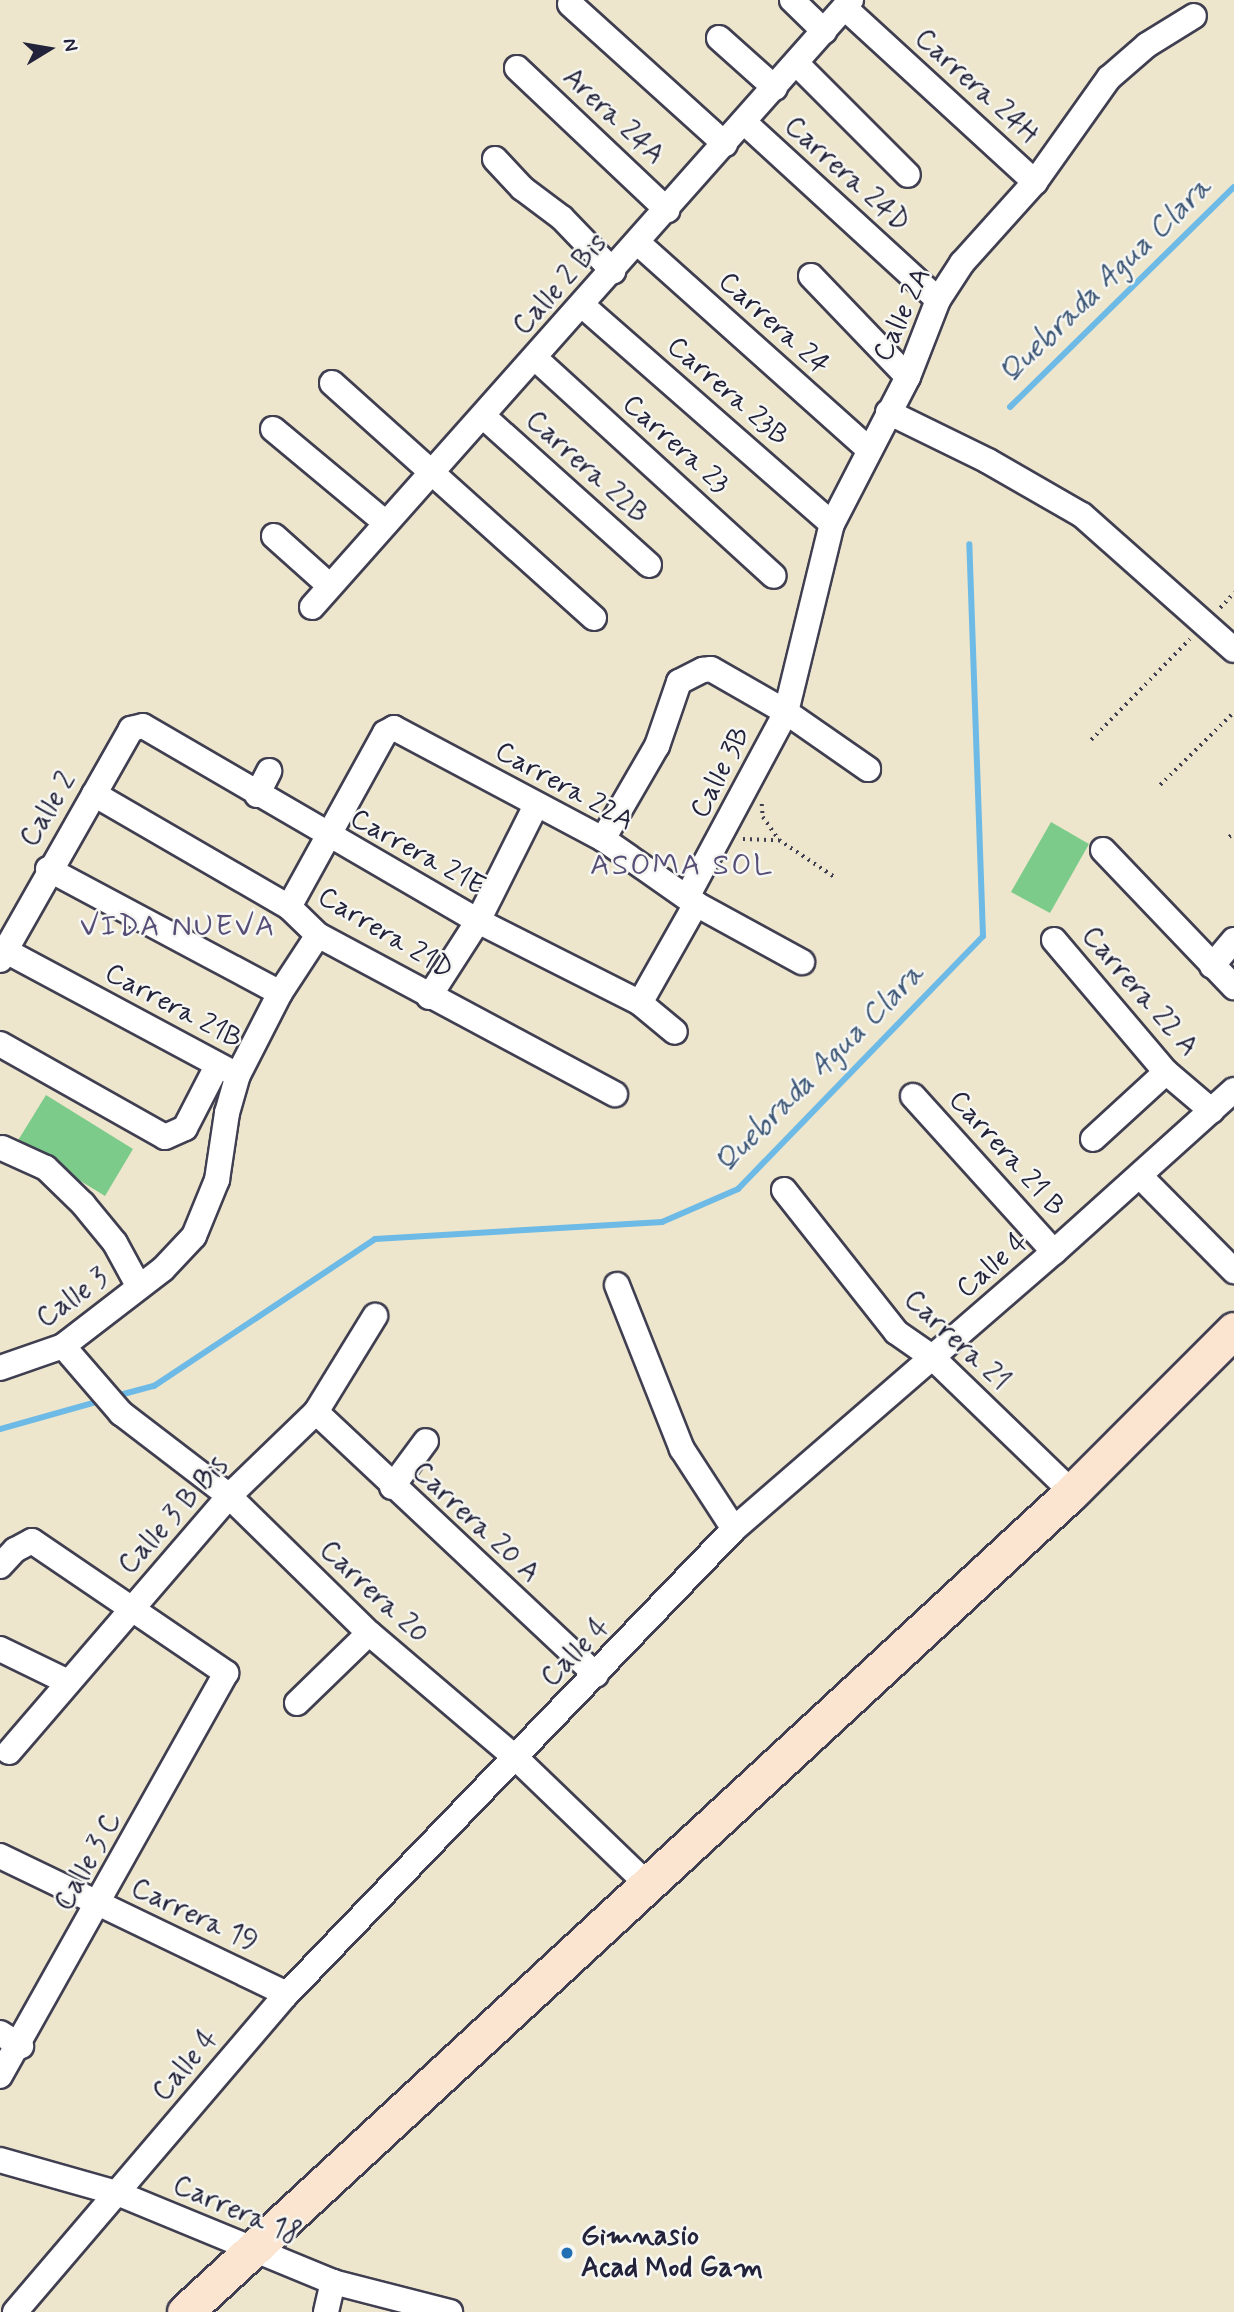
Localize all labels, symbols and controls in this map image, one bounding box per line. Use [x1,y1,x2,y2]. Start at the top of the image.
north arrow [14,14,84,84]
street label: Carrera 24H [907,22,1045,152]
text: N [57,36,84,53]
street label: Arera 24A [555,61,671,173]
street label: Carrera 24D [776,110,916,240]
water label: Quebrada Agua Clara [994,172,1218,390]
street label: Calle 2 Bis [506,227,616,343]
street label: Calle 2A [867,263,939,367]
street label: Carrera 24 [711,265,835,383]
street label: Carrera 23B [659,330,795,454]
street label: Carrera 23 [615,388,735,502]
street label: Carrera 22B [518,404,654,532]
street label: Calle 3B [684,722,758,824]
street label: Carrera 22A [489,735,639,839]
street label: Calle 2 [14,766,84,854]
street label: Carrera 21E [344,802,490,904]
district label: ASOMA SOL [592,848,772,884]
street label: Carrera 21D [311,880,459,988]
district label: VIDA NUEVA [80,909,276,945]
street label: Carrera 22 A [1073,920,1205,1064]
street label: Carrera 21B [99,957,247,1057]
water label: Quebrada Agua Clara [710,959,930,1179]
street label: Carrera 21 B [941,1084,1071,1224]
street label: Calle 4 [950,1226,1036,1306]
street label: Calle 3 [31,1262,115,1336]
street label: Carrera 21 [896,1283,1016,1399]
street label: Calle 3 B Bis [111,1449,237,1583]
street label: Carrera 20 A [404,1455,546,1591]
street label: Carrera 20 [312,1534,434,1652]
street label: Calle 4 [535,1611,617,1695]
street label: Calle 3 C [48,1807,130,1917]
street label: Carrera 19 [125,1872,263,1960]
street label: Calle 4 [146,2023,226,2109]
street label: Carrera 18 [167,2169,305,2253]
place label: Gimnasio Acad Mod Gam [581,2220,762,2286]
marker: Gimnasio Acad Mod Gam [559,2245,575,2261]

